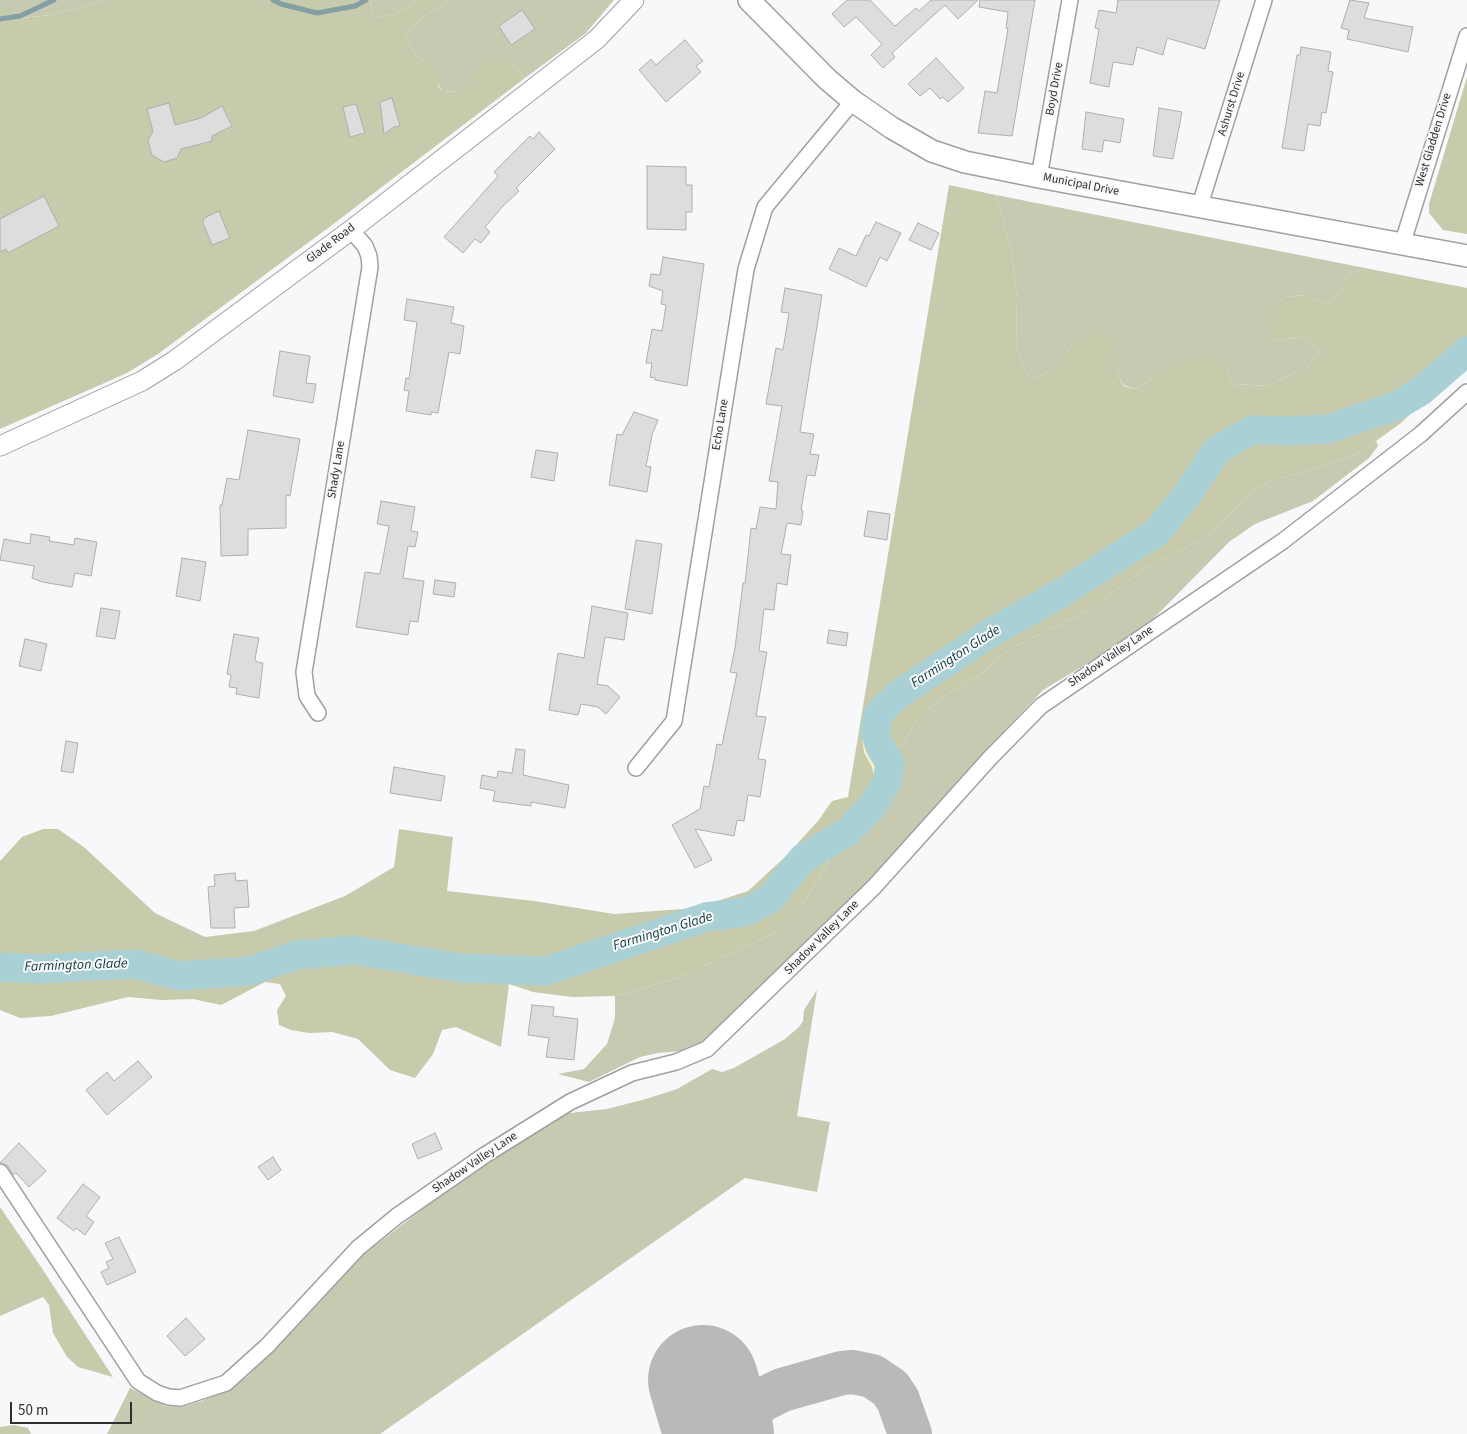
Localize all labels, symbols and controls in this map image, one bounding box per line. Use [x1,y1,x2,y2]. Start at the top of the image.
street label: Boyd Drive [1043,61,1067,117]
street label: Ashurst Drive [1215,70,1249,138]
street label: West Gladden Drive [1413,91,1455,189]
street label: Municipal Drive [1042,171,1120,199]
street label: Glade Road [304,221,358,267]
street label: Echo Lane [710,398,732,452]
street label: Shady Lane [325,440,349,500]
water label: Farmington Glade [908,622,1004,692]
street label: Shadow Valley Lane [1066,623,1156,691]
street label: Shadow Valley Lane [782,898,862,978]
water label: Farmington Glade [611,909,715,955]
water label: Farmington Glade [24,956,128,976]
street label: Shadow Valley Lane [430,1129,520,1197]
scale bar [12,1392,135,1424]
text: 50 m [18,1400,48,1421]

